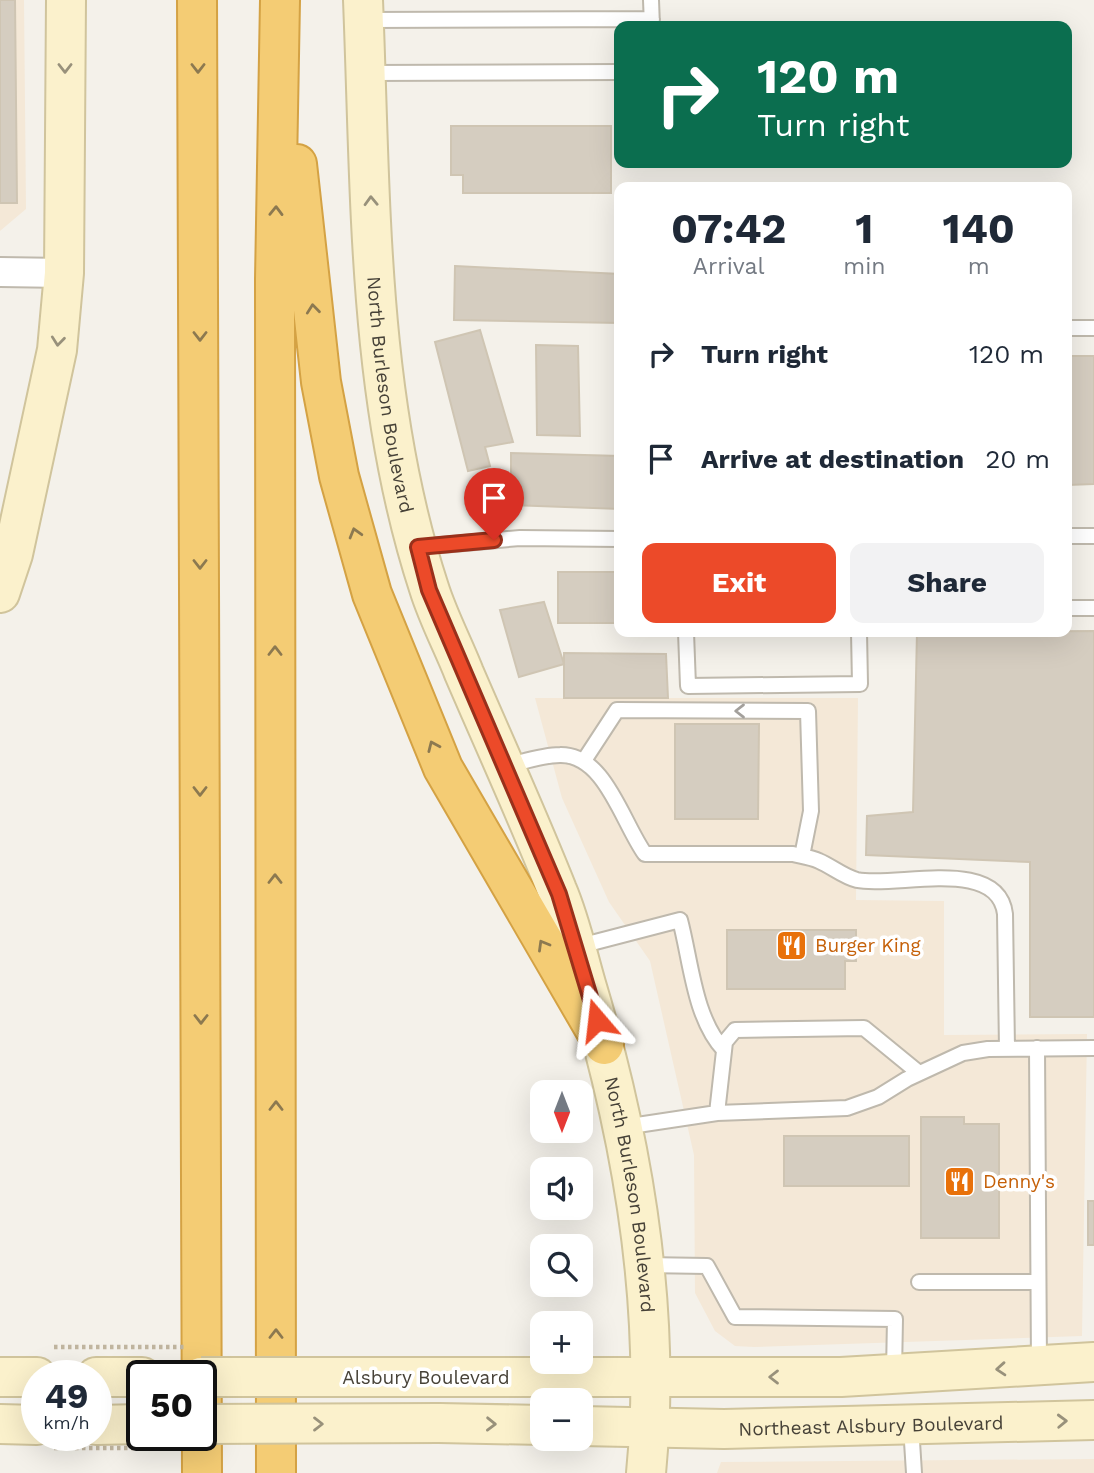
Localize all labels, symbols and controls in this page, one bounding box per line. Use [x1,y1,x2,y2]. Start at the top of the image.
text: 120 m [757,47,899,105]
icon: right [642,49,733,140]
one-way arrow [57,63,73,74]
one-way arrow [190,63,206,74]
text: Turn right [757,106,909,144]
one-way arrow [363,196,379,206]
text: 07:42 [671,204,786,253]
text: 1 [855,204,873,253]
text: 140 [943,204,1015,253]
one-way arrow [268,205,284,215]
text: Arrival [693,253,765,280]
text: min [843,253,886,280]
text: m [968,253,990,280]
street label: North Burleson Boulevard [362,276,418,515]
one-way arrow [306,303,321,315]
one-way arrow [192,332,208,342]
one-way arrow [50,335,65,347]
icon: right [642,335,680,373]
text: Turn right [701,339,828,369]
text: 120 m [969,339,1044,369]
icon: arrive [642,440,680,478]
text: Arrive at destination [701,444,964,474]
text: 20 m [985,444,1050,474]
pin [464,468,524,540]
icon: arrive [475,479,513,517]
one-way arrow [349,527,363,539]
button: Exit [642,543,836,623]
button: Share [850,543,1044,623]
one-way arrow [192,559,208,570]
one-way arrow [267,645,283,656]
one-way arrow [734,703,745,719]
one-way arrow [427,741,441,753]
one-way arrow [192,787,208,797]
one-way arrow [267,873,283,883]
restaurant icon: Burger King [775,928,809,962]
place label: Burger King [815,934,922,957]
one-way arrow [538,939,551,952]
position arrow [560,983,634,1057]
one-way arrow [193,1014,209,1025]
street label: North Burleson Boulevard [600,1074,659,1313]
north arrow [530,1080,593,1143]
map controls [530,1080,593,1451]
one-way arrow [268,1100,284,1111]
button: sound [530,1157,593,1220]
restaurant icon: Denny's [943,1164,977,1198]
place label: Denny's [983,1170,1055,1193]
button: search [530,1234,593,1297]
button: + [530,1311,593,1374]
one-way arrow [268,1328,284,1338]
speed limit sign: 50 [126,1360,217,1451]
one-way arrow [996,1361,1007,1376]
street label: Alsbury Boulevard [342,1366,510,1389]
one-way arrow [768,1369,779,1385]
text: 49 [44,1375,89,1417]
button: − [530,1388,593,1451]
street label: Northeast Alsbury Boulevard [738,1411,1004,1441]
text: km/h [43,1412,90,1433]
one-way arrow [1058,1413,1068,1429]
one-way arrow [314,1416,324,1432]
one-way arrow [486,1416,496,1432]

